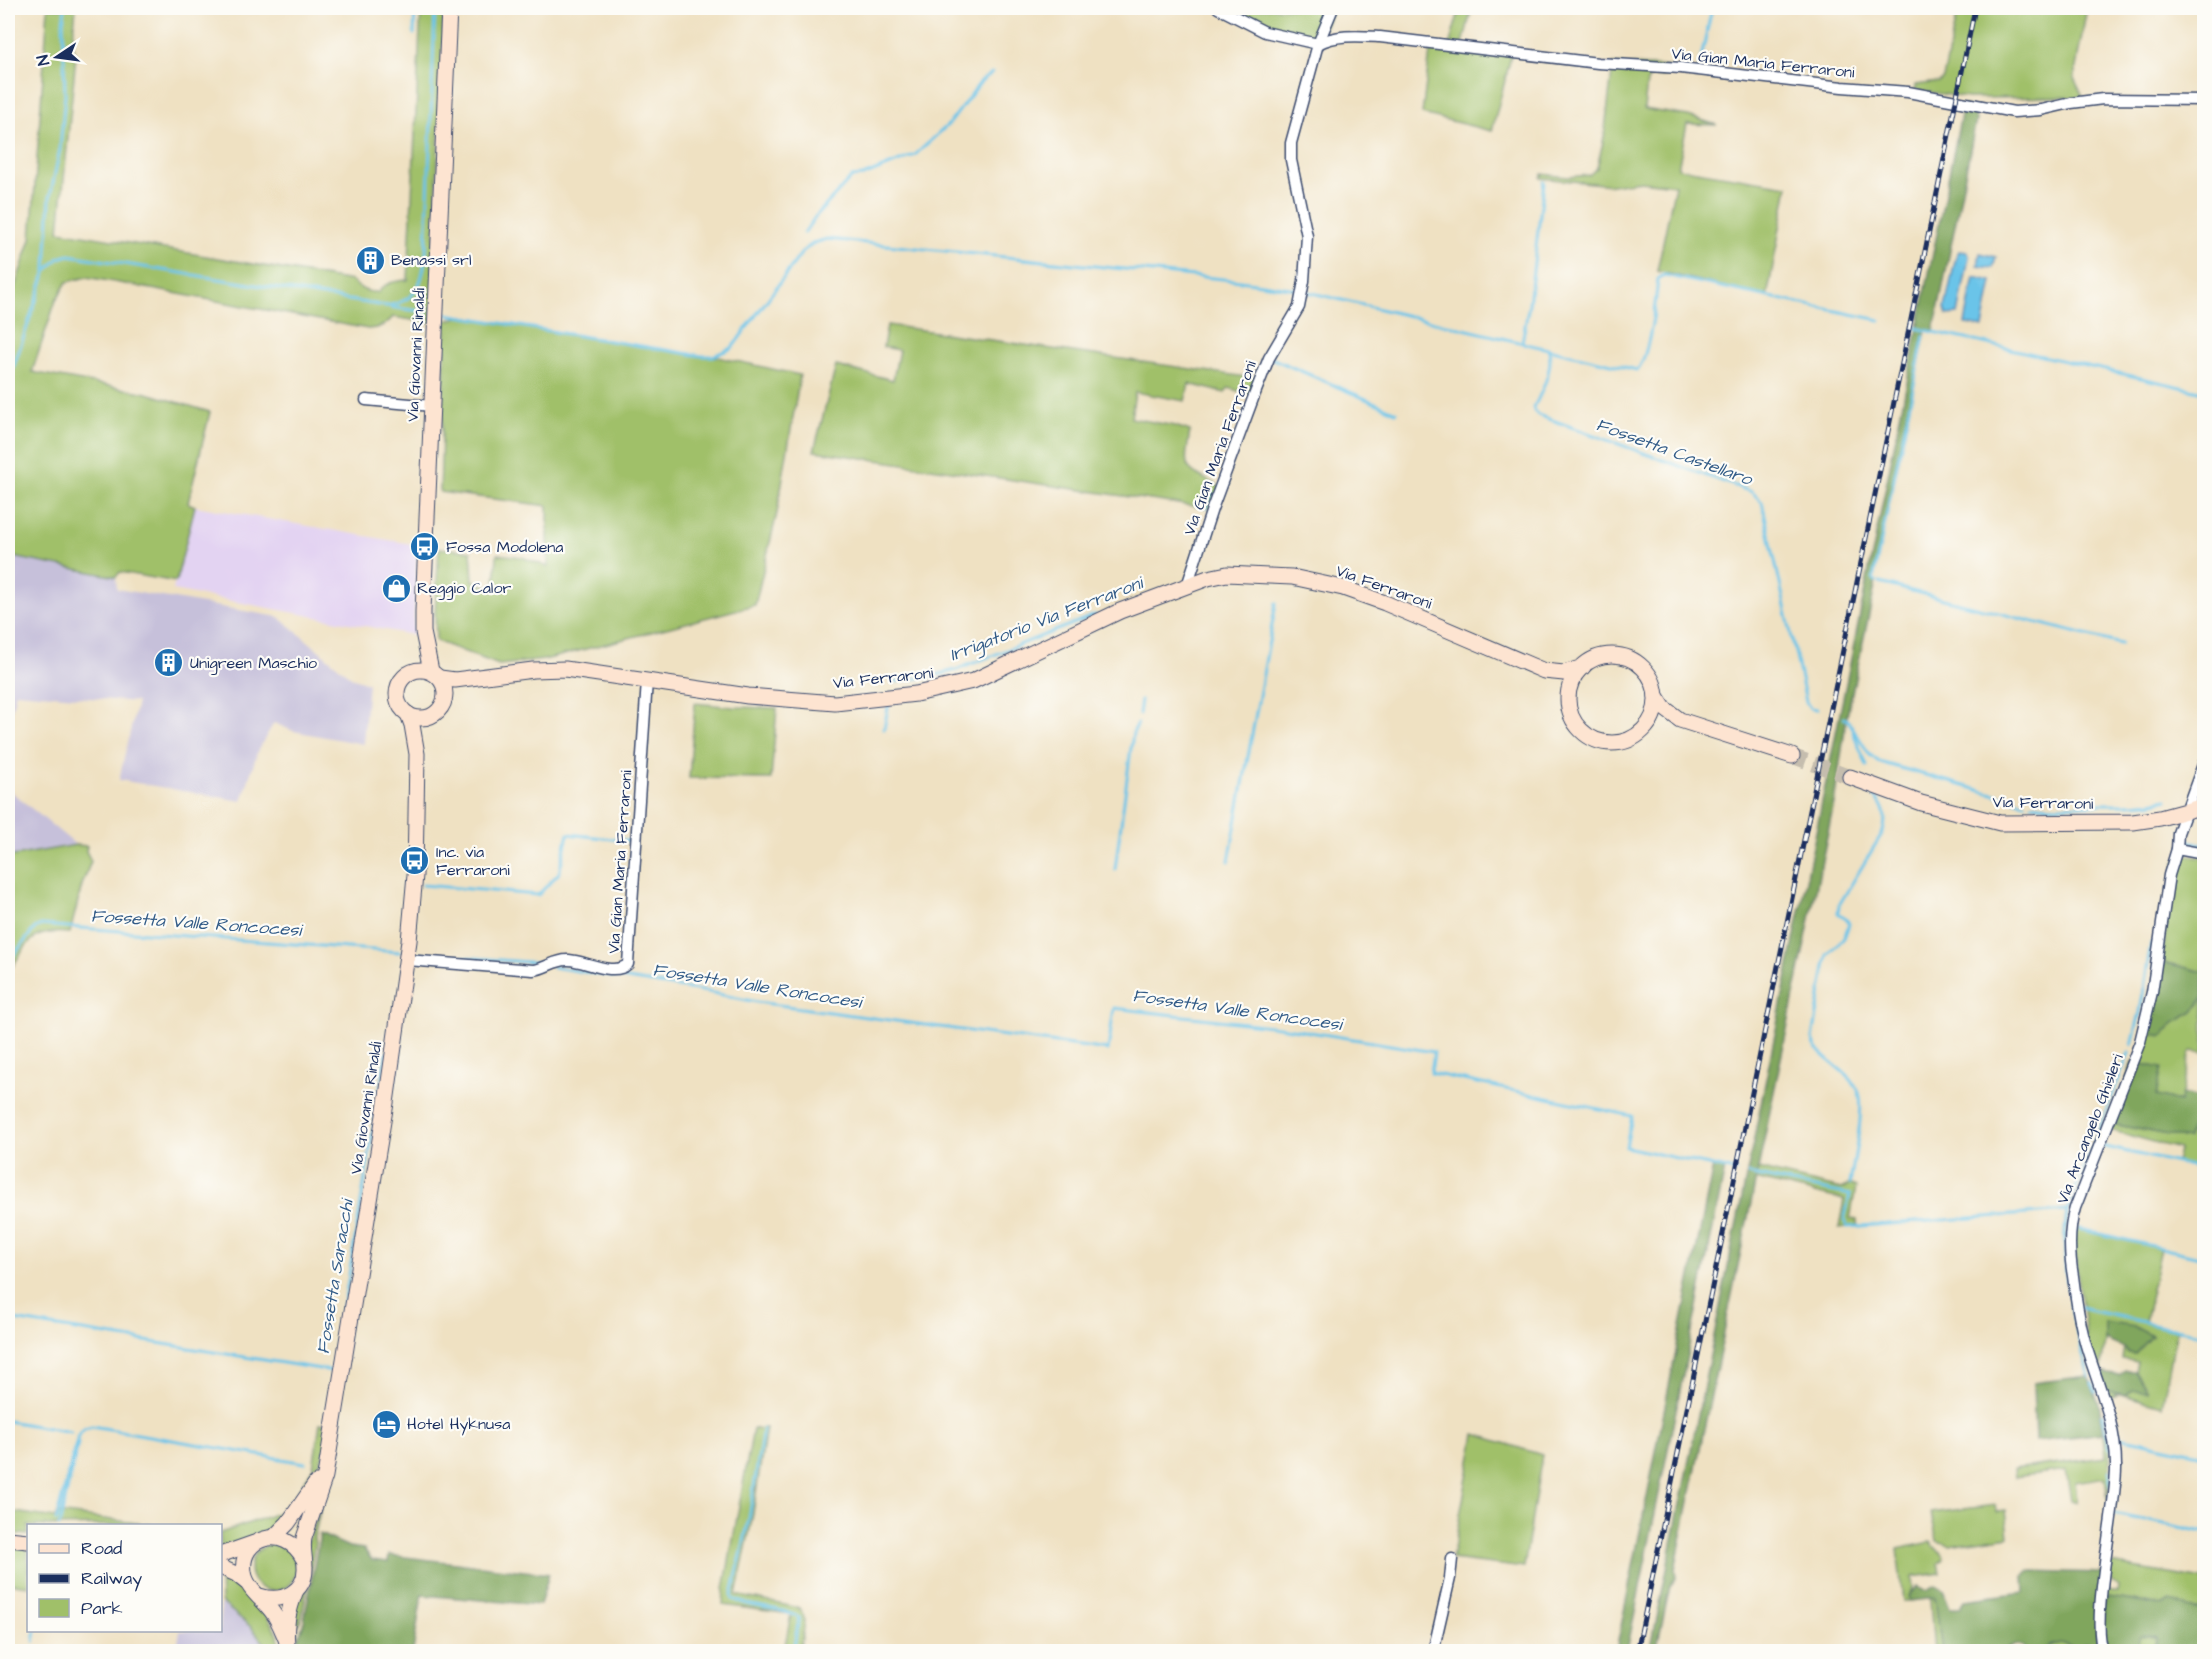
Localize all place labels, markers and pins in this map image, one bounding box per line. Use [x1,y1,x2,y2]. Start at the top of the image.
building icon: Benassi srl [354,244,386,276]
place label: Benassi srl [391,249,471,271]
bus stop icon: Fossa Modolena [409,531,441,563]
place label: Fossa Modolena [446,536,563,558]
shop icon: Reggio Calor [380,572,412,604]
place label: Reggio Calor [417,577,511,600]
building icon: Unigreen Maschio [153,647,185,679]
place label: Unigreen Maschio [190,652,317,675]
place label: Inc. via Ferraroni [436,841,510,881]
bus stop icon: Inc. via Ferraroni [399,845,431,877]
hotel icon: Hotel Hyknusa [370,1408,402,1440]
place label: Hotel Hyknusa [407,1413,510,1436]

